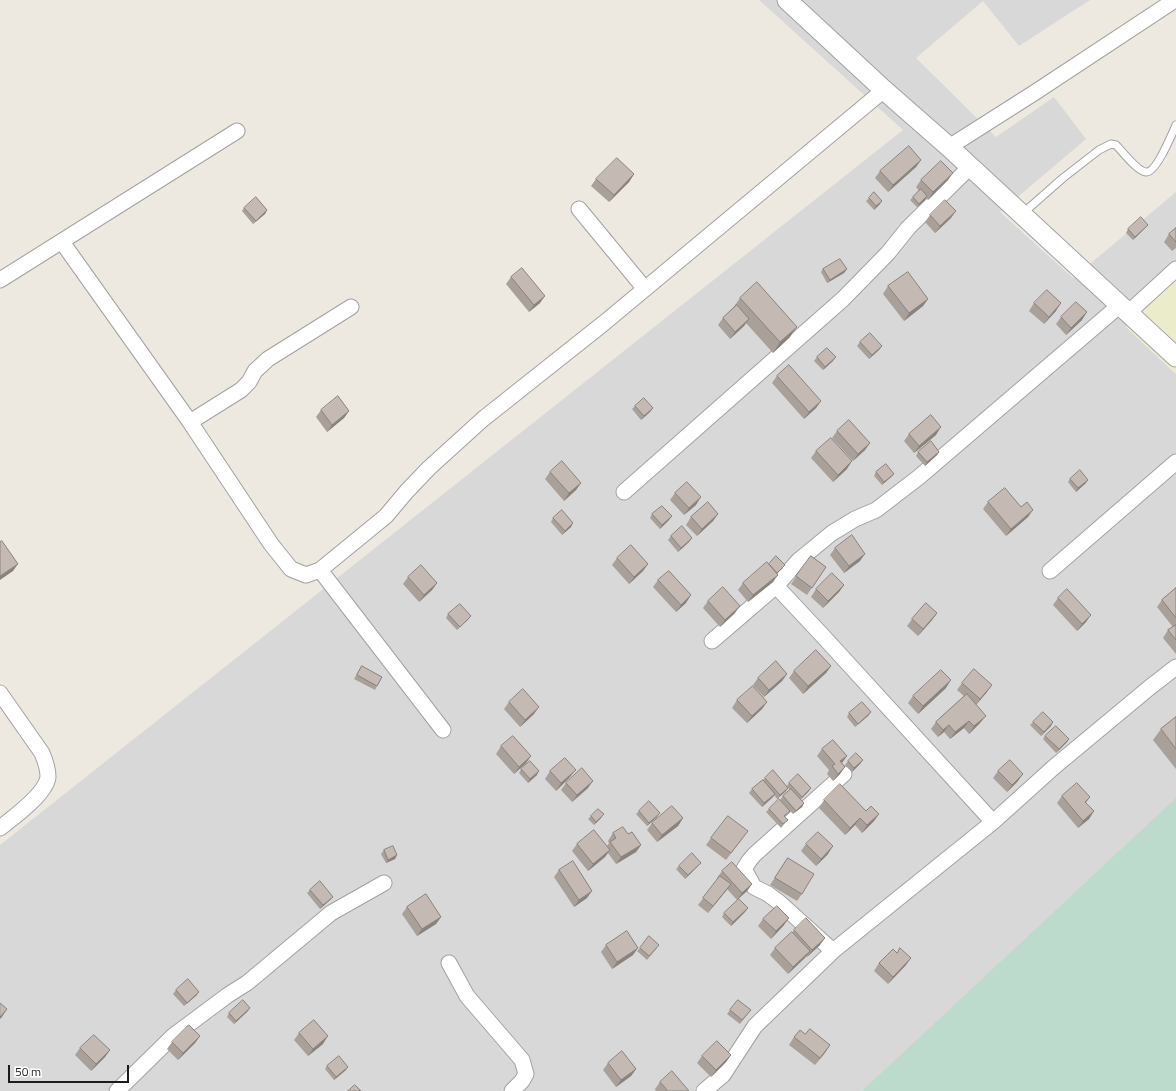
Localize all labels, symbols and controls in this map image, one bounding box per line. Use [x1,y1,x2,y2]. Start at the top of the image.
scale bar [10,1057,131,1083]
text: 50 m [15,1062,41,1081]

